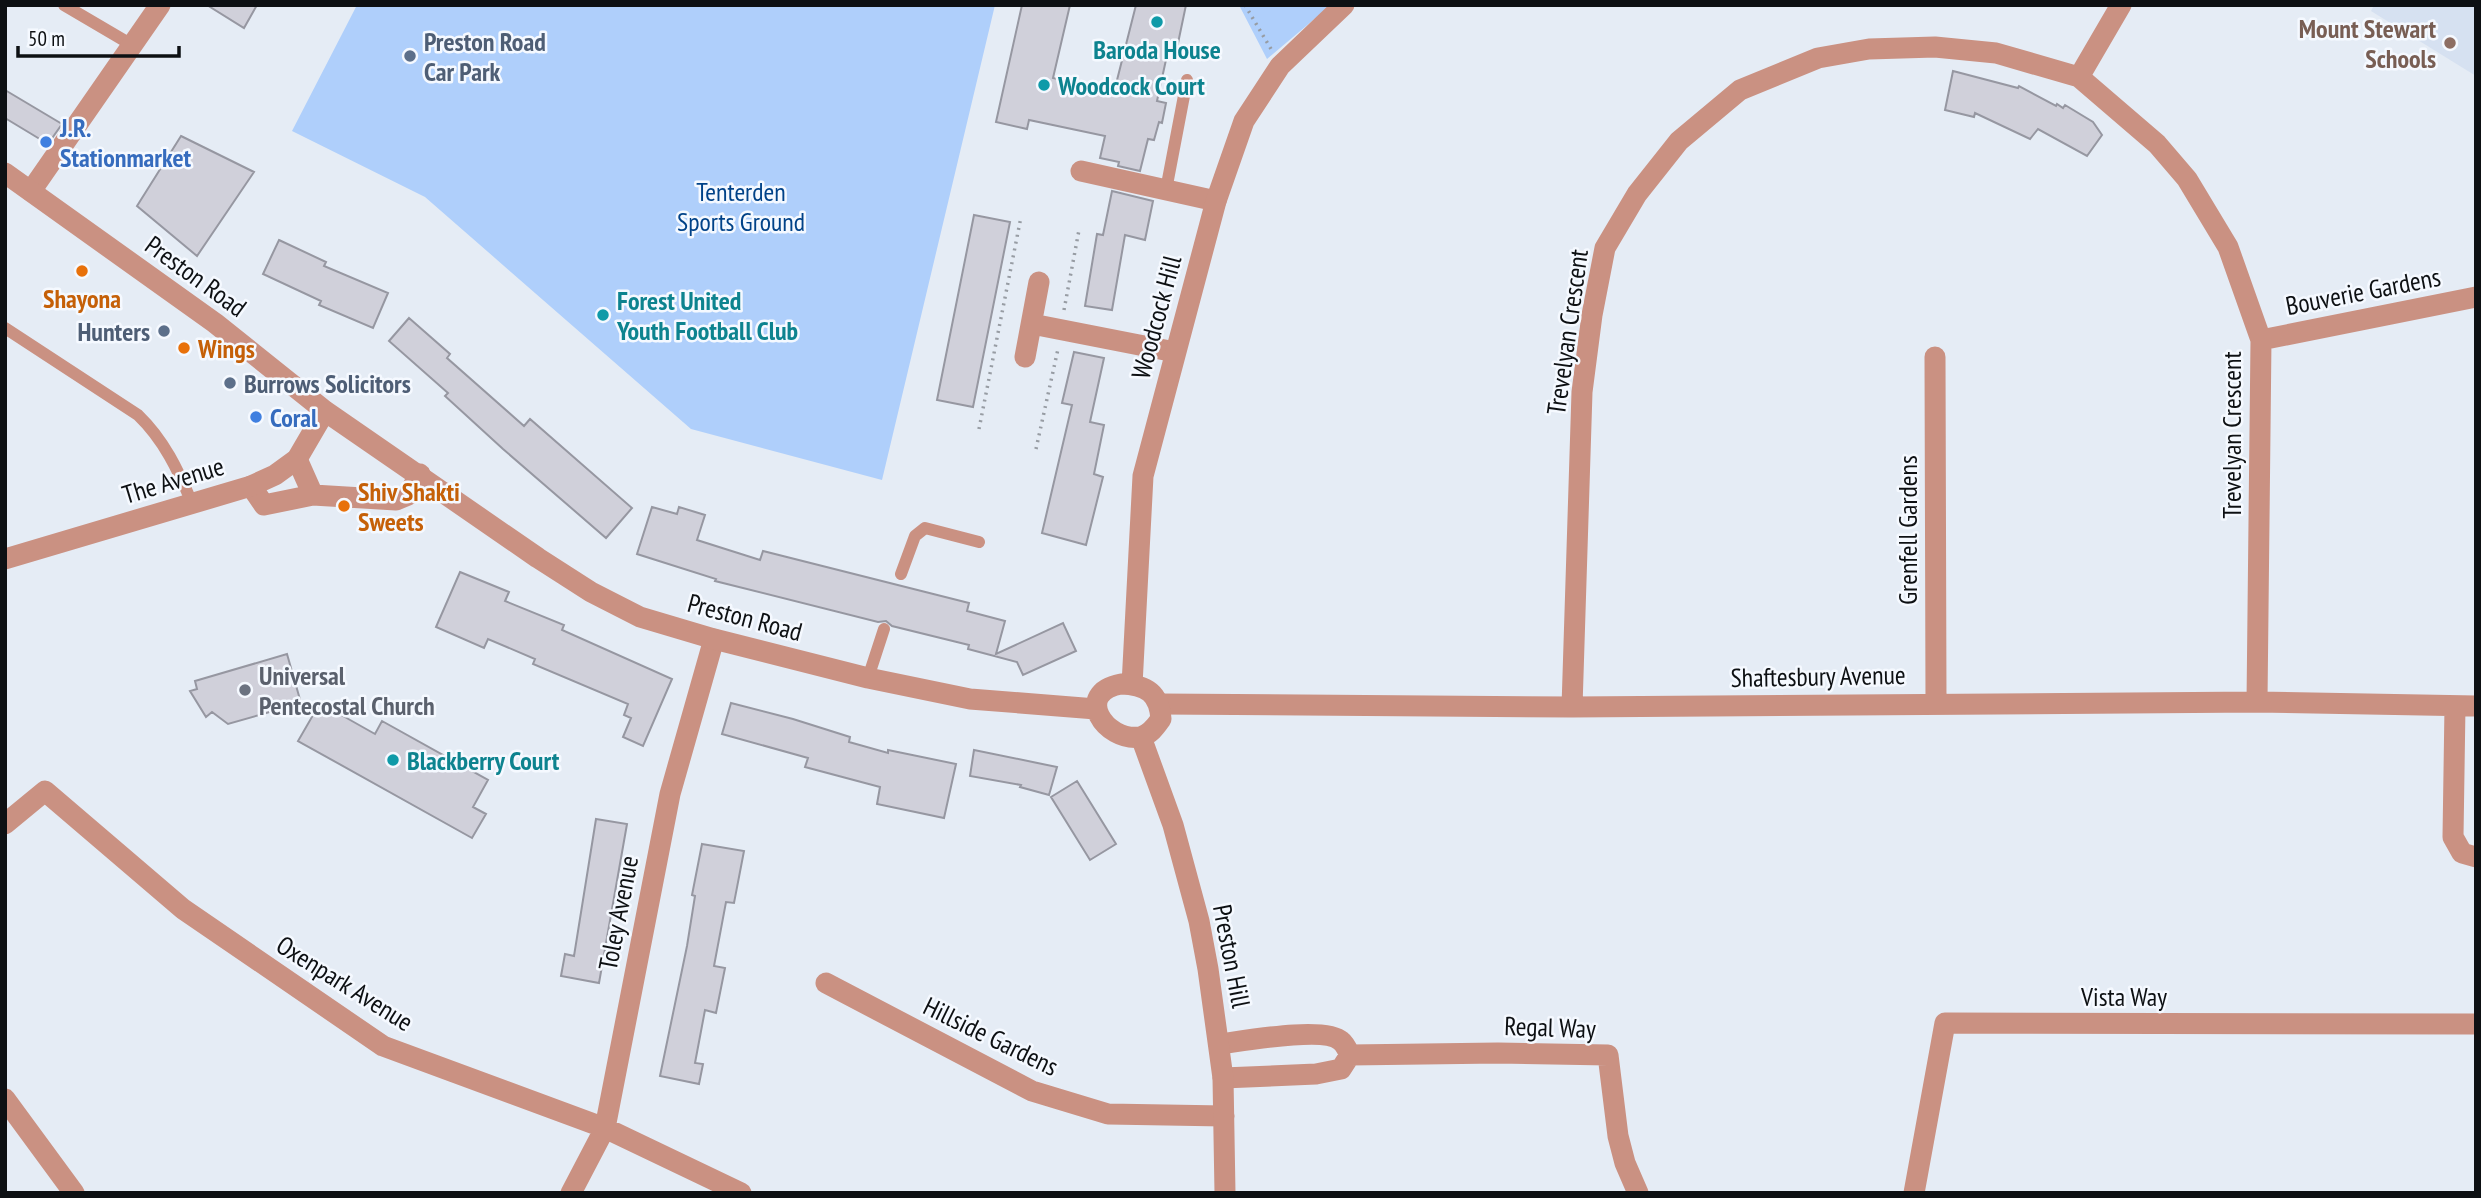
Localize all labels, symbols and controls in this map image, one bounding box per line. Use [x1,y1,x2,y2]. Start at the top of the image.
place label: Mount Stewart Schools [2299,12,2436,75]
scale bar [18,14,178,58]
marker: Baroda House [1149,14,1165,30]
text: 50 m [28,25,65,52]
place label: Preston Road Car Park [424,25,546,88]
place label: Baroda House [1093,33,1221,66]
marker: Mount Stewart Schools [2442,35,2458,51]
marker: Preston Road Car Park [402,48,418,64]
place label: Woodcock Court [1057,69,1205,102]
marker: Woodcock Court [1036,77,1052,93]
place label: J.R. Stationmarket [59,111,192,174]
marker: J.R. Stationmarket [38,134,54,150]
park label: Tenterden Sports Ground [677,175,805,238]
street label: Preston Road [139,228,253,324]
street label: Trevelyan Crescent [1539,247,1595,417]
street label: Woodcock Hill [1124,252,1188,382]
street label: Bouverie Gardens [2283,260,2443,322]
marker: Shayona [74,263,90,279]
place label: Shayona [43,282,121,315]
place label: Forest United Youth Football Club [616,284,798,347]
marker: Forest United Youth Football Club [595,307,611,323]
place label: Hunters [77,315,150,348]
marker: Hunters [156,323,172,339]
place label: Wings [197,332,255,365]
marker: Wings [176,340,192,356]
street label: Trevelyan Crescent [2215,351,2248,519]
place label: Burrows Solicitors [244,367,411,400]
marker: Burrows Solicitors [222,375,238,391]
place label: Coral [270,401,318,434]
marker: Coral [248,409,264,425]
street label: The Avenue [118,449,228,511]
street label: Grenfell Gardens [1891,455,1924,605]
place label: Shiv Shakti Sweets [358,475,460,538]
marker: Shiv Shakti Sweets [336,498,352,514]
street label: Preston Road [684,586,806,648]
street label: Shaftesbury Avenue [1730,658,1906,694]
place label: Universal Pentecostal Church [259,659,435,722]
marker: Universal Pentecostal Church [237,682,253,698]
place label: Blackberry Court [407,744,560,777]
marker: Blackberry Court [385,752,401,768]
street label: Toley Avenue [591,853,645,973]
street label: Preston Hill [1206,902,1258,1010]
street label: Oxenpark Avenue [271,928,419,1038]
street label: Vista Way [2080,980,2167,1013]
street label: Hillside Gardens [918,989,1064,1083]
street label: Regal Way [1504,1009,1597,1045]

